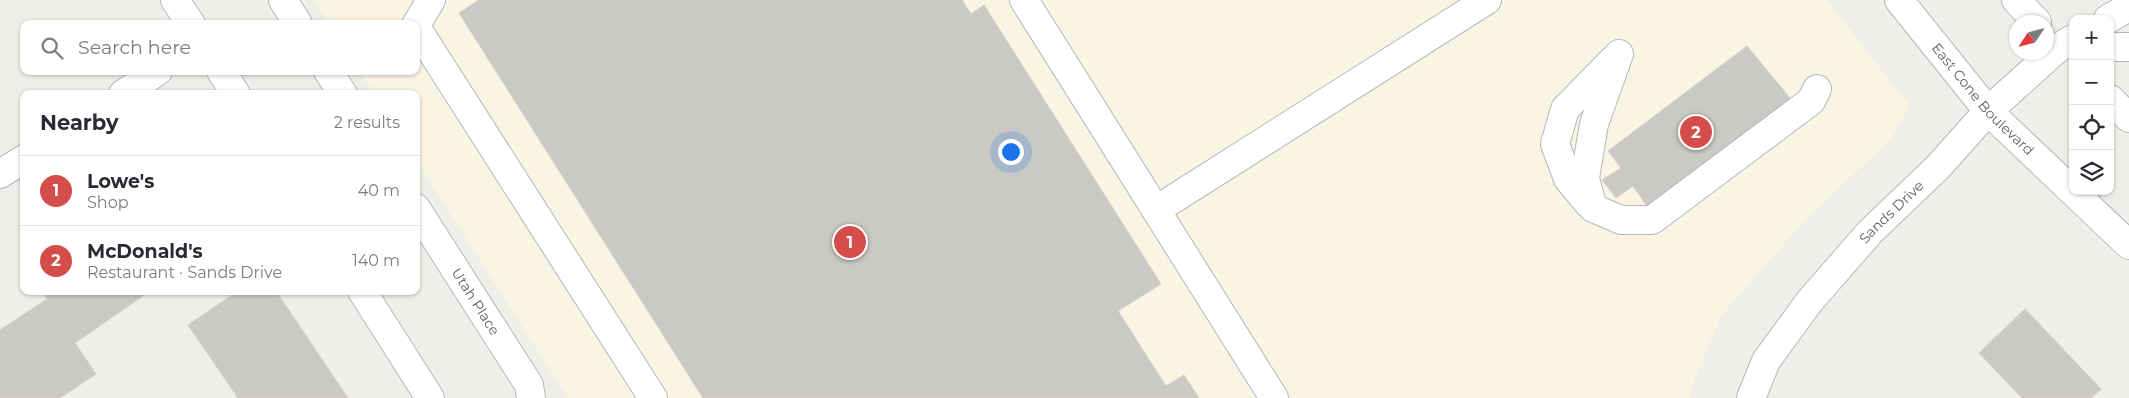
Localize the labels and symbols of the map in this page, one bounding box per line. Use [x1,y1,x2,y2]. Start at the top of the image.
north arrow [2009,15,2054,60]
street label: East Cone Boulevard [1928,39,2038,159]
pin: 2 [1680,113,1712,151]
your location [998,139,1024,165]
street label: Sands Drive [1855,177,1927,247]
pin: 1 [834,223,866,261]
street label: Utah Place [448,265,504,339]

